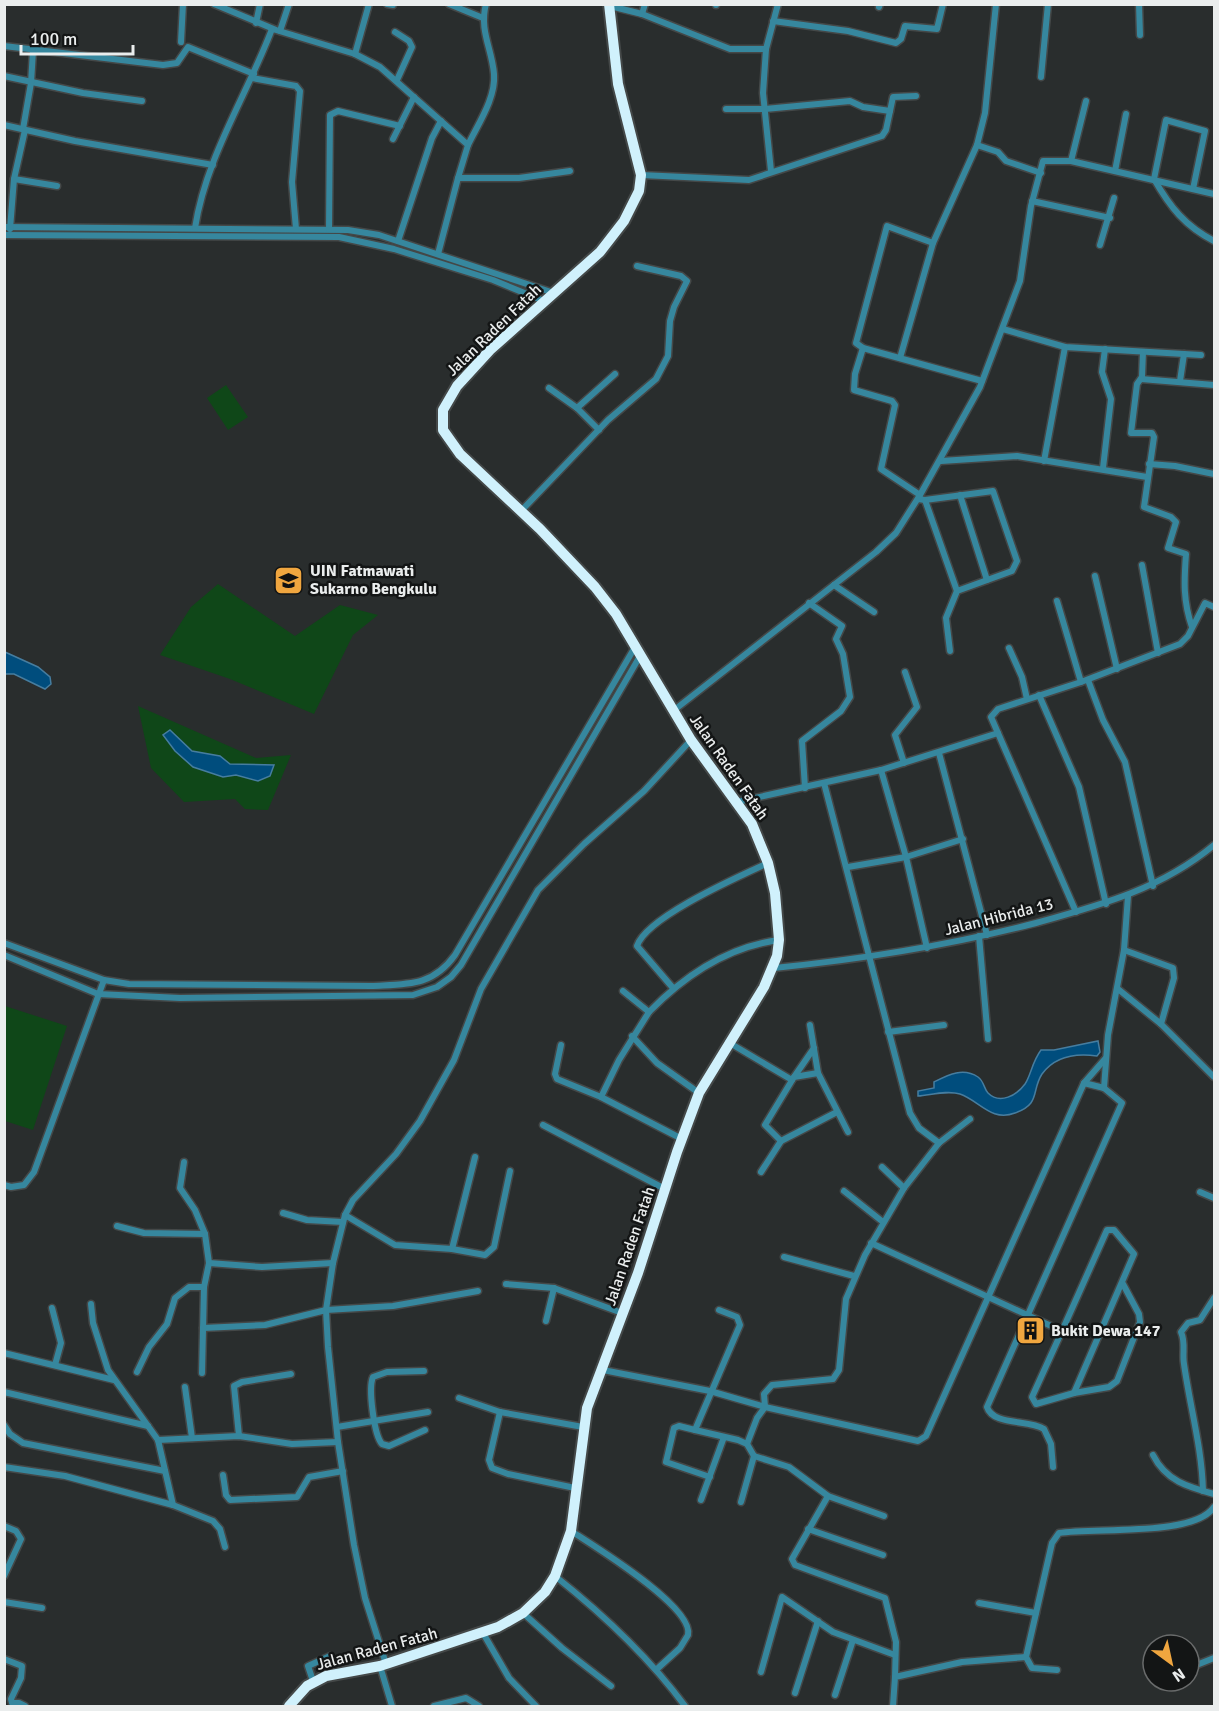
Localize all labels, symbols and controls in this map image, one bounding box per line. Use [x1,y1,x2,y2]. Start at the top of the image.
scale bar [21,18,134,56]
text: 100 m [30,28,77,50]
street label: Jalan Raden Fatah [442,280,546,380]
place label: UIN Fatmawati Sukarno Bengkulu [310,561,437,599]
school or university icon: UIN Fatmawati Sukarno Bengkulu [273,564,305,596]
street label: Jalan Raden Fatah [685,710,773,824]
street label: Jalan Hibrida 13 [943,894,1055,940]
street label: Jalan Raden Fatah [600,1184,660,1308]
building icon: Bukit Dewa 147 [1014,1315,1046,1347]
place label: Bukit Dewa 147 [1051,1321,1161,1341]
street label: Jalan Raden Fatah [314,1623,440,1675]
north arrow [1141,1633,1201,1693]
text: N [1169,1663,1189,1686]

